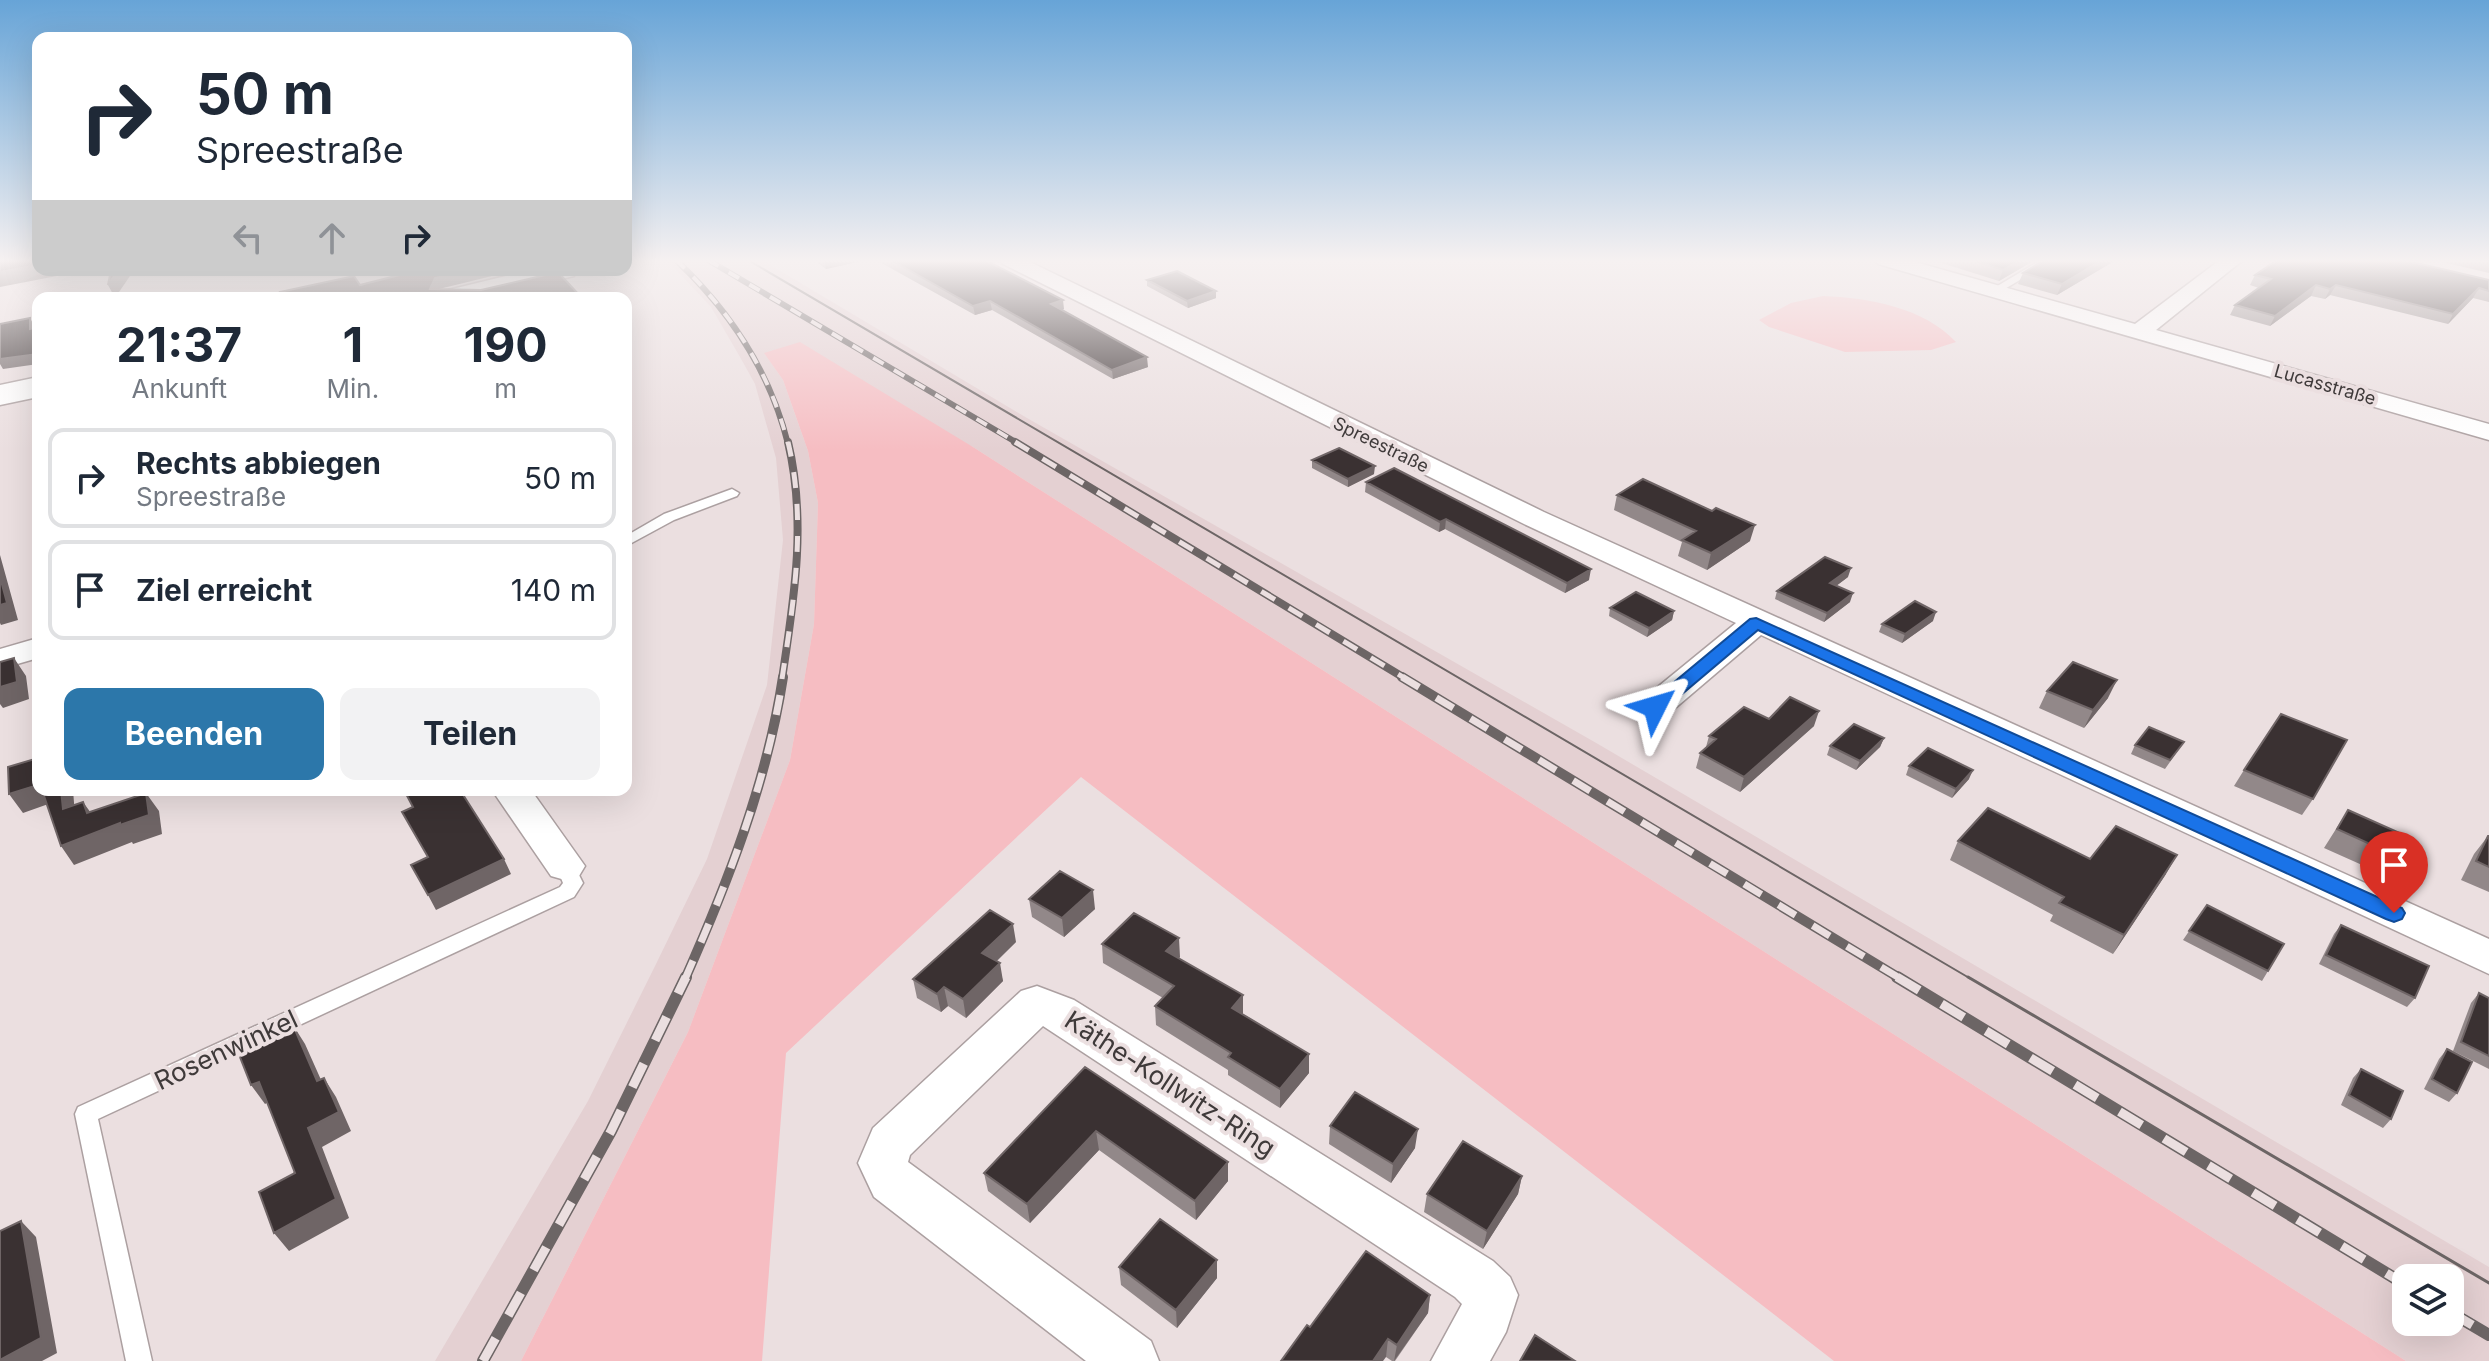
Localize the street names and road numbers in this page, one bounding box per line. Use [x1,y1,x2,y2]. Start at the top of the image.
street label: Lucasstraße [2272,360,2378,409]
street label: Spreestraße [1330,412,1433,477]
street label: Rosenwinkel [149,1003,302,1096]
street label: Käthe-Kollwitz-Ring [1059,1004,1281,1163]

